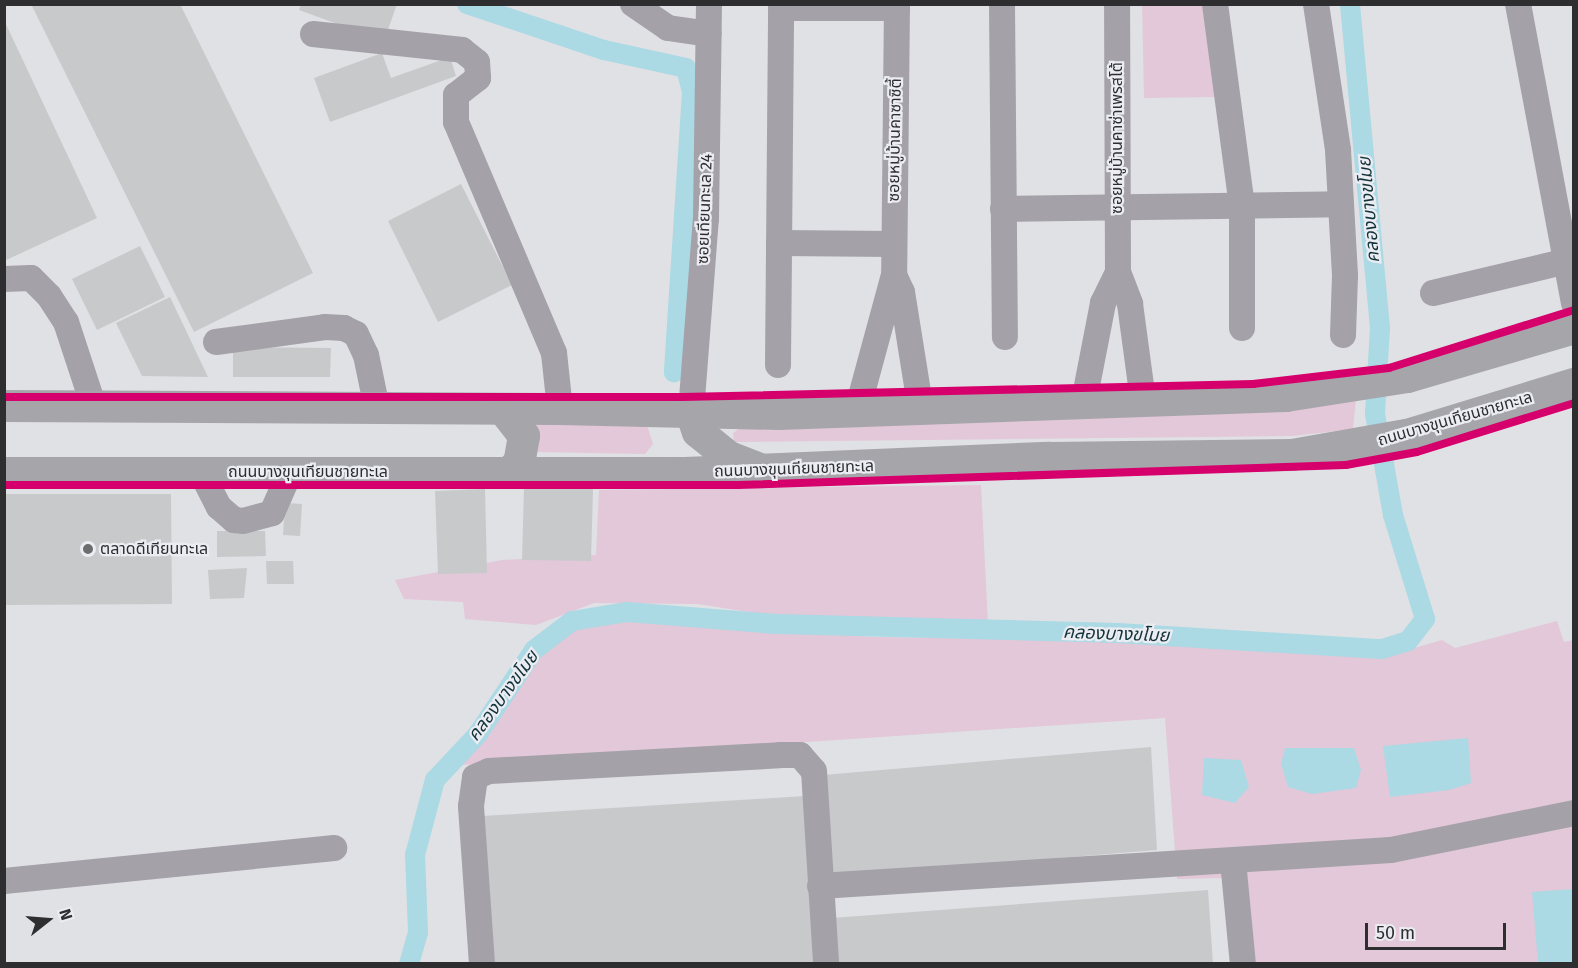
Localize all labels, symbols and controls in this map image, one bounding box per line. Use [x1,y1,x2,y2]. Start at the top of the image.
street label: ซอยหมู่บ้านคาซ่าเพรสโต้ [1107,62,1127,214]
street label: ซอยหมู่บ้านคาซาซิตี้ [884,78,906,202]
street label: ซอยเทียนทะเล 24 [693,153,717,265]
water label: คลองบางขโมย [1354,156,1384,264]
street label: ถนนบางขุนเทียนชายทะเล [1375,388,1535,450]
street label: ถนนบางขุนเทียนชายทะเล [714,457,874,481]
street label: ถนนบางขุนเทียนชายทะเล [228,462,388,482]
place label: ตลาดดีเทียนทะเล [100,539,208,559]
marker: ตลาดดีเทียนทะเล [81,542,95,556]
water label: คลองบางขโมย [1063,621,1169,647]
water label: คลองบางขโมย [463,647,543,745]
north arrow [18,890,78,950]
text: N [55,907,76,922]
scale bar [1368,911,1509,949]
text: 50 m [1376,922,1415,944]

